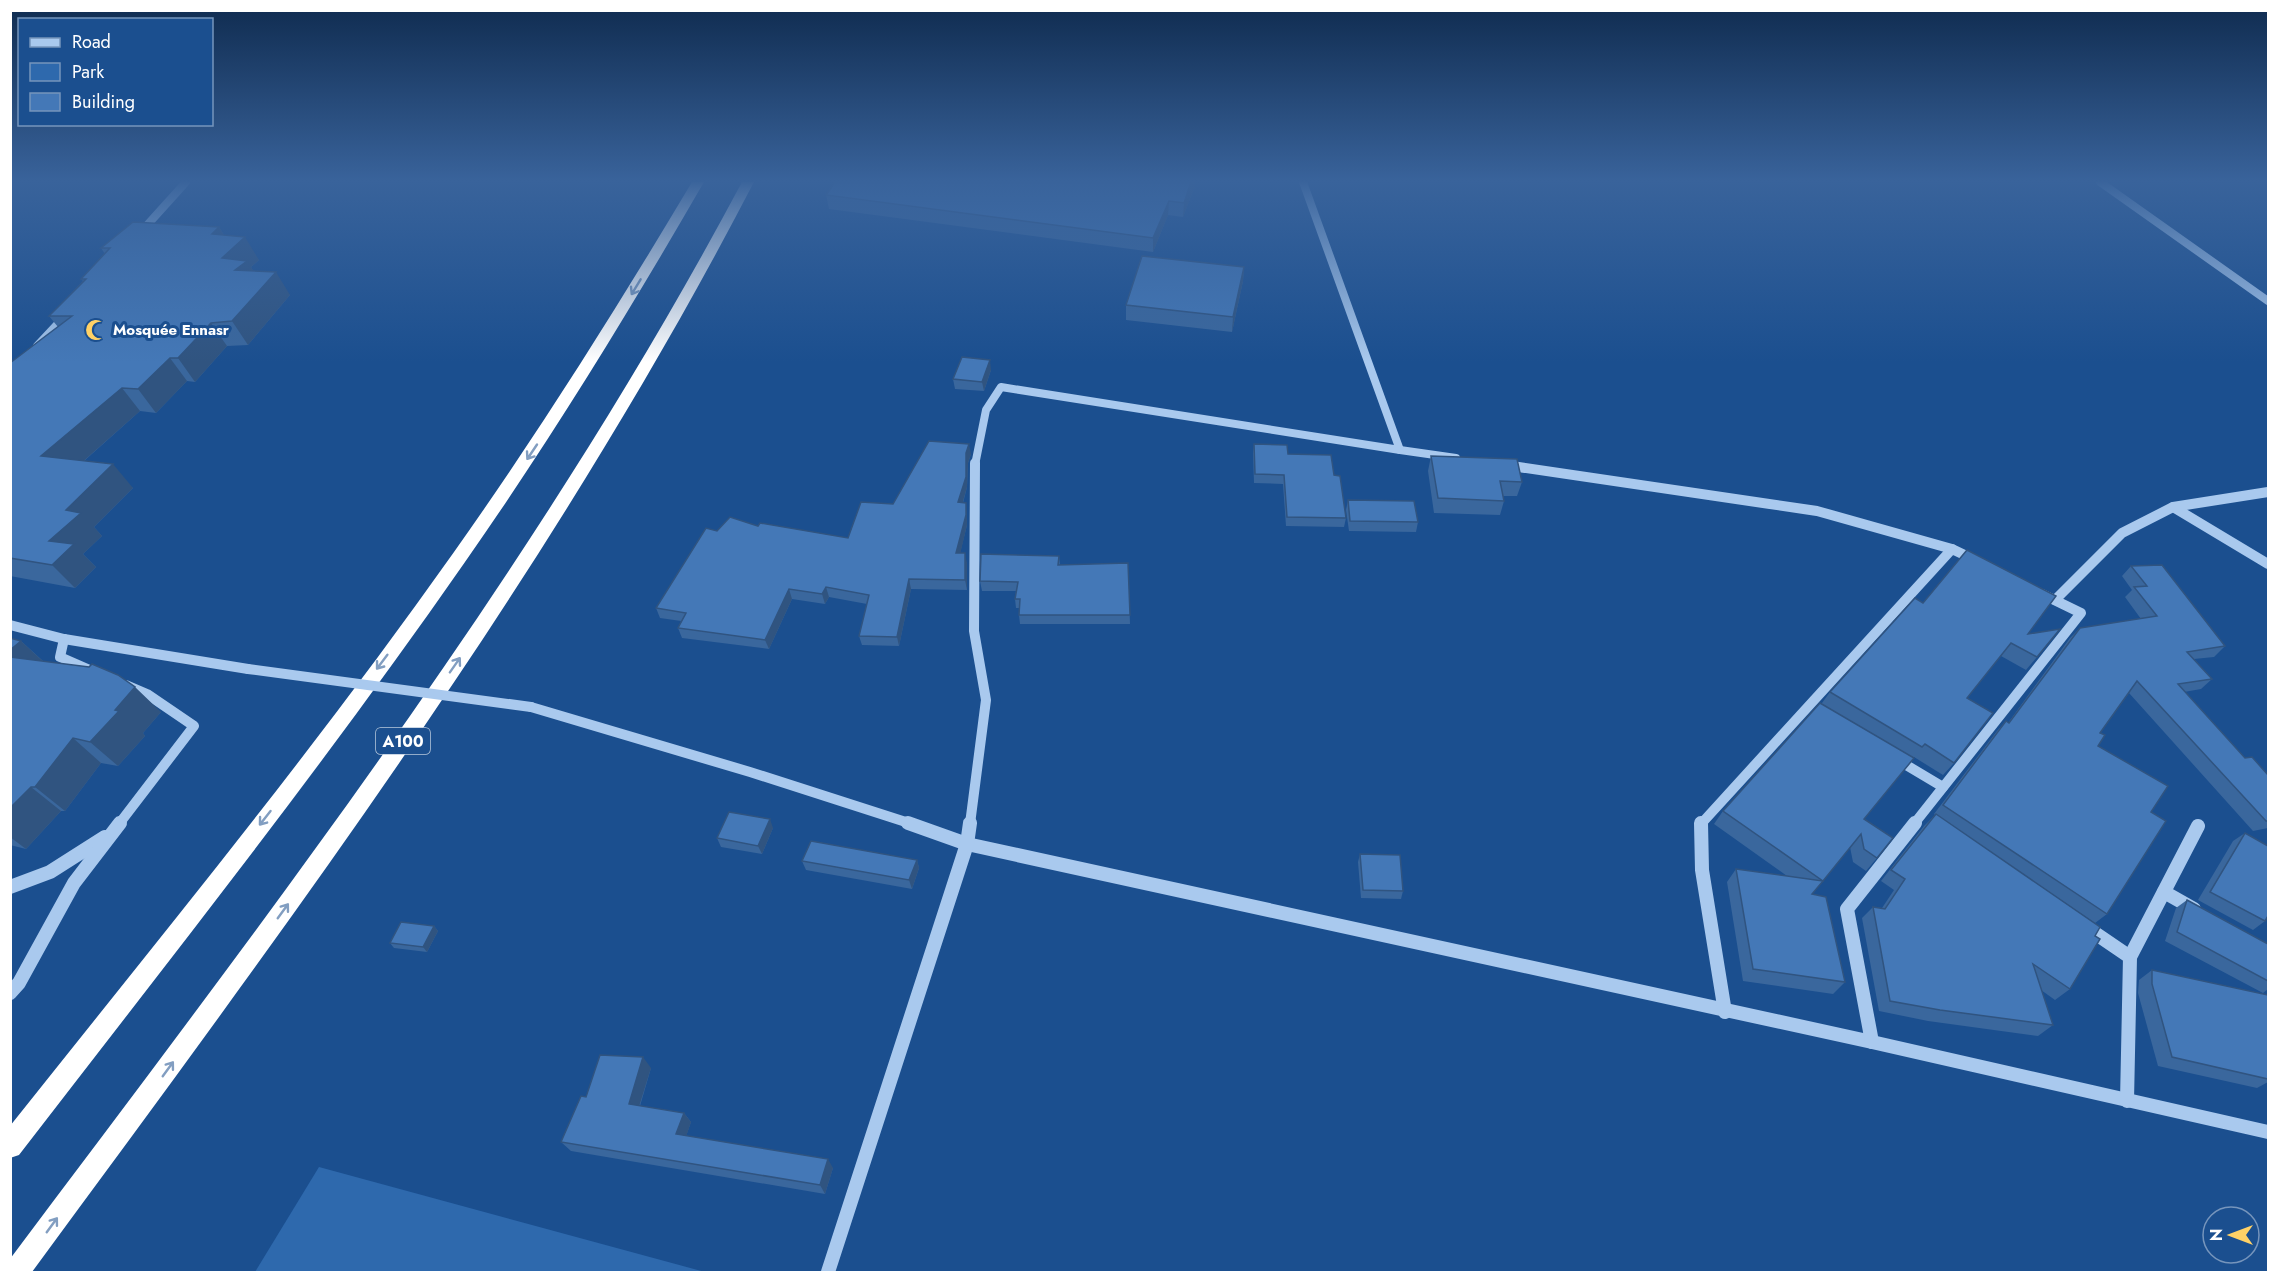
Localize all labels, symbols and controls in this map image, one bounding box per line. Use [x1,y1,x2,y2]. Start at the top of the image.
legend [18,18,213,126]
text: Road [72,29,111,55]
text: Park [72,59,104,85]
text: Building [72,89,135,115]
one-way arrow [630,278,642,295]
mosque icon: Mosquée Ennasr [84,318,108,342]
place label: Mosquée Ennasr [113,319,230,341]
one-way arrow [526,443,538,459]
one-way arrow [376,654,389,670]
one-way arrow [449,658,461,674]
road number: A100 [376,728,430,754]
one-way arrow [259,810,272,826]
one-way arrow [277,904,289,920]
one-way arrow [161,1061,174,1077]
north arrow [2201,1205,2261,1265]
one-way arrow [45,1218,58,1234]
text: N [2205,1229,2228,1241]

